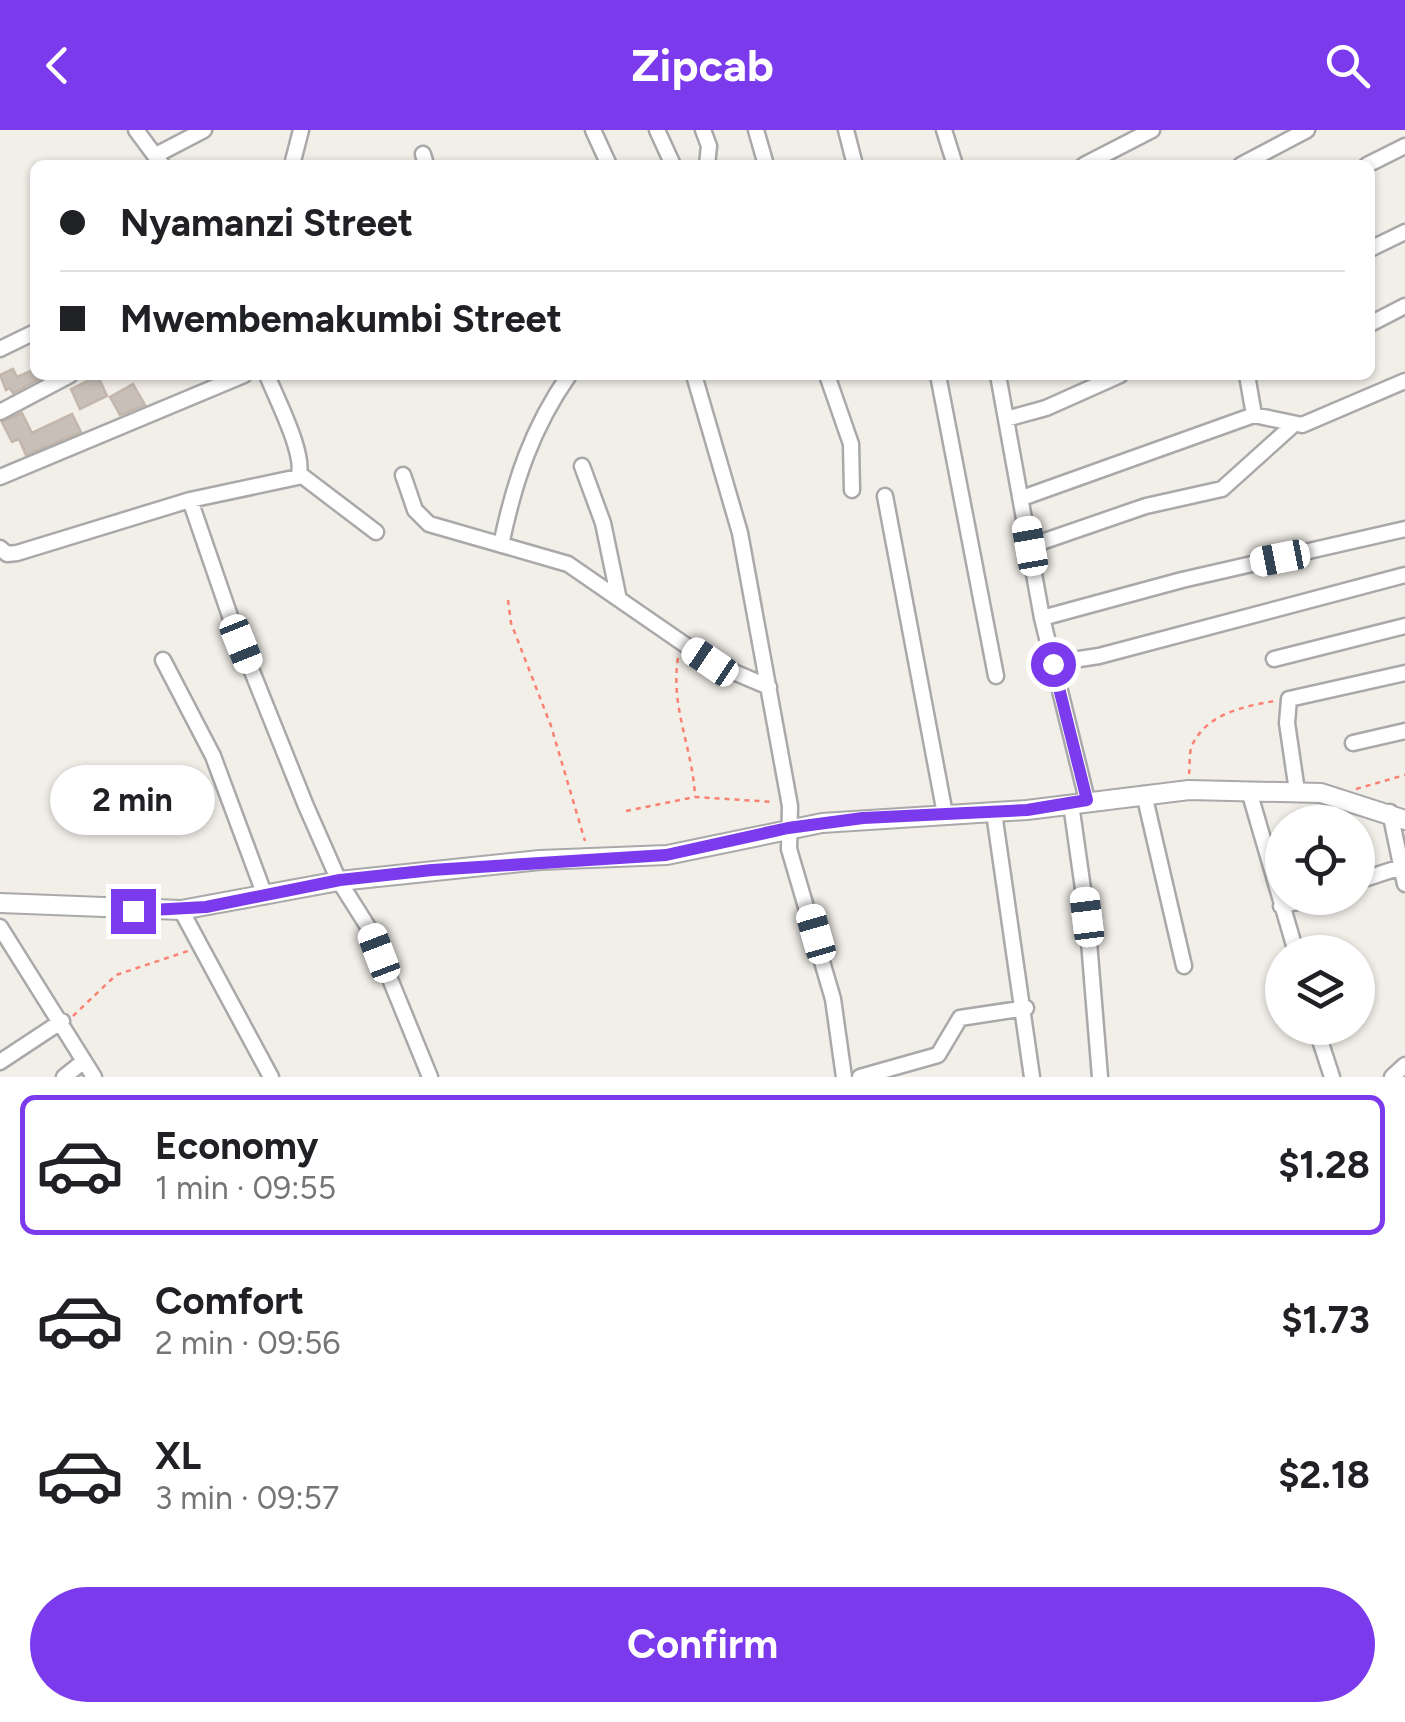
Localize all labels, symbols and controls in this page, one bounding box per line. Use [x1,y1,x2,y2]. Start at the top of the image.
icon: back [30,38,85,93]
text: Zipcab [631,38,774,92]
icon: search [1320,38,1375,93]
text: Nyamanzi Street [120,200,413,246]
text: Mwembemakumbi Street [120,296,562,342]
car [1010,514,1050,578]
car [1248,538,1312,578]
car [216,611,266,677]
car [677,633,743,691]
route start [1031,642,1076,687]
callout: 2 min [51,766,216,836]
text: 2 min [92,781,173,819]
map controls [1265,805,1375,1045]
button: locate [1265,805,1375,915]
car [1068,885,1106,949]
route end [111,889,156,934]
car [793,901,839,967]
car [354,920,404,986]
button: layers [1265,935,1375,1045]
icon: car [35,1120,125,1210]
text: Economy [155,1123,318,1169]
text: $1.28 [1278,1142,1370,1188]
text: 1 min · 09:55 [155,1169,336,1207]
icon: car [35,1275,125,1365]
text: Comfort [155,1278,304,1324]
text: $1.73 [1281,1297,1370,1343]
text: 2 min · 09:56 [155,1324,340,1362]
icon: car [35,1430,125,1520]
text: XL [155,1433,201,1479]
text: $2.18 [1278,1452,1370,1498]
text: 3 min · 09:57 [155,1479,339,1517]
button: Confirm [30,1587,1375,1702]

